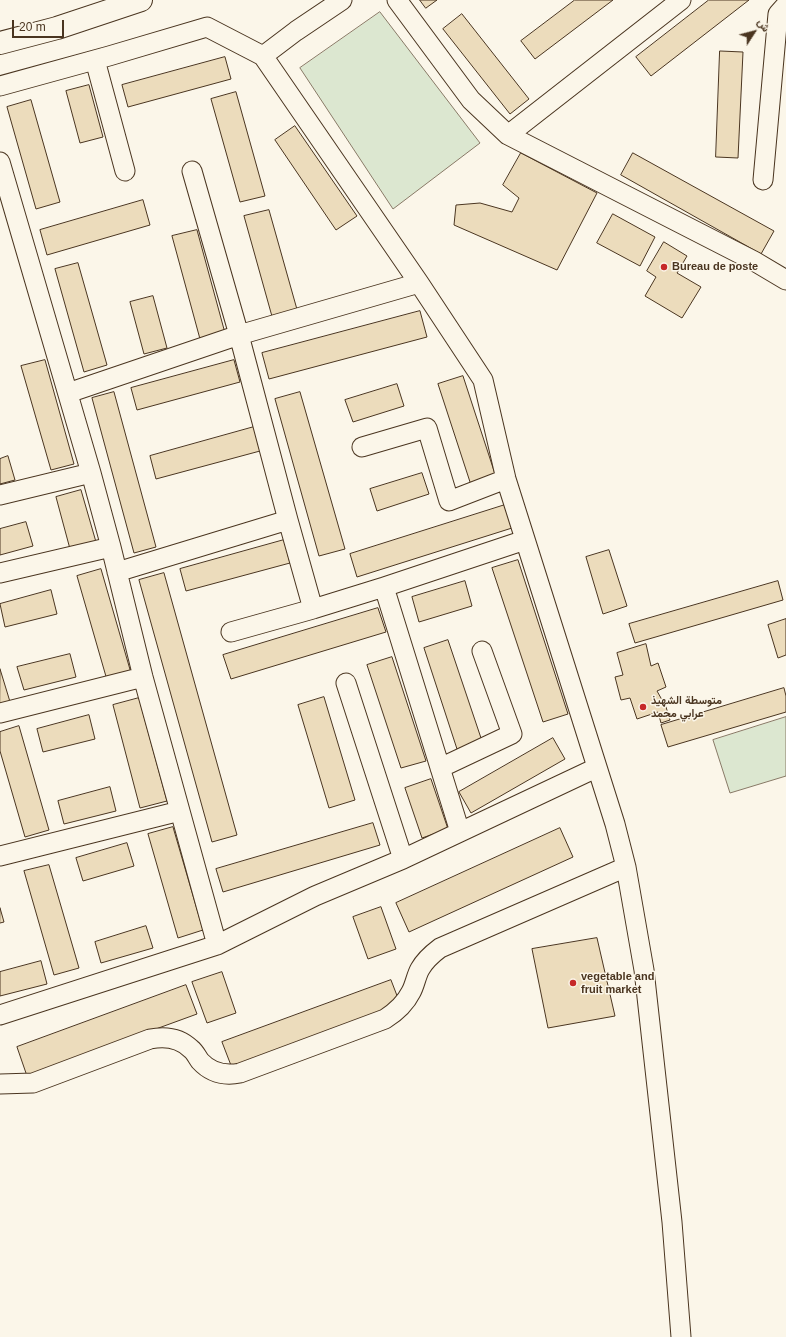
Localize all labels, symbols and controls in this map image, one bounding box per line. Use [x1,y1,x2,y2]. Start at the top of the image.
scale bar [14,12,66,38]
north arrow [734,12,774,52]
text: ش [755,16,772,34]
text: 20 m [19,20,46,34]
place label: Bureau de poste [672,260,758,274]
marker: Bureau de poste [659,262,669,272]
place label: متوسطة الشهيذ عرابي محمد [651,694,722,720]
marker: متوسطة الشهيذ عرابي محمد [638,702,648,712]
place label: vegetable and fruit market [581,970,654,996]
marker: vegetable and fruit market [568,978,578,988]

